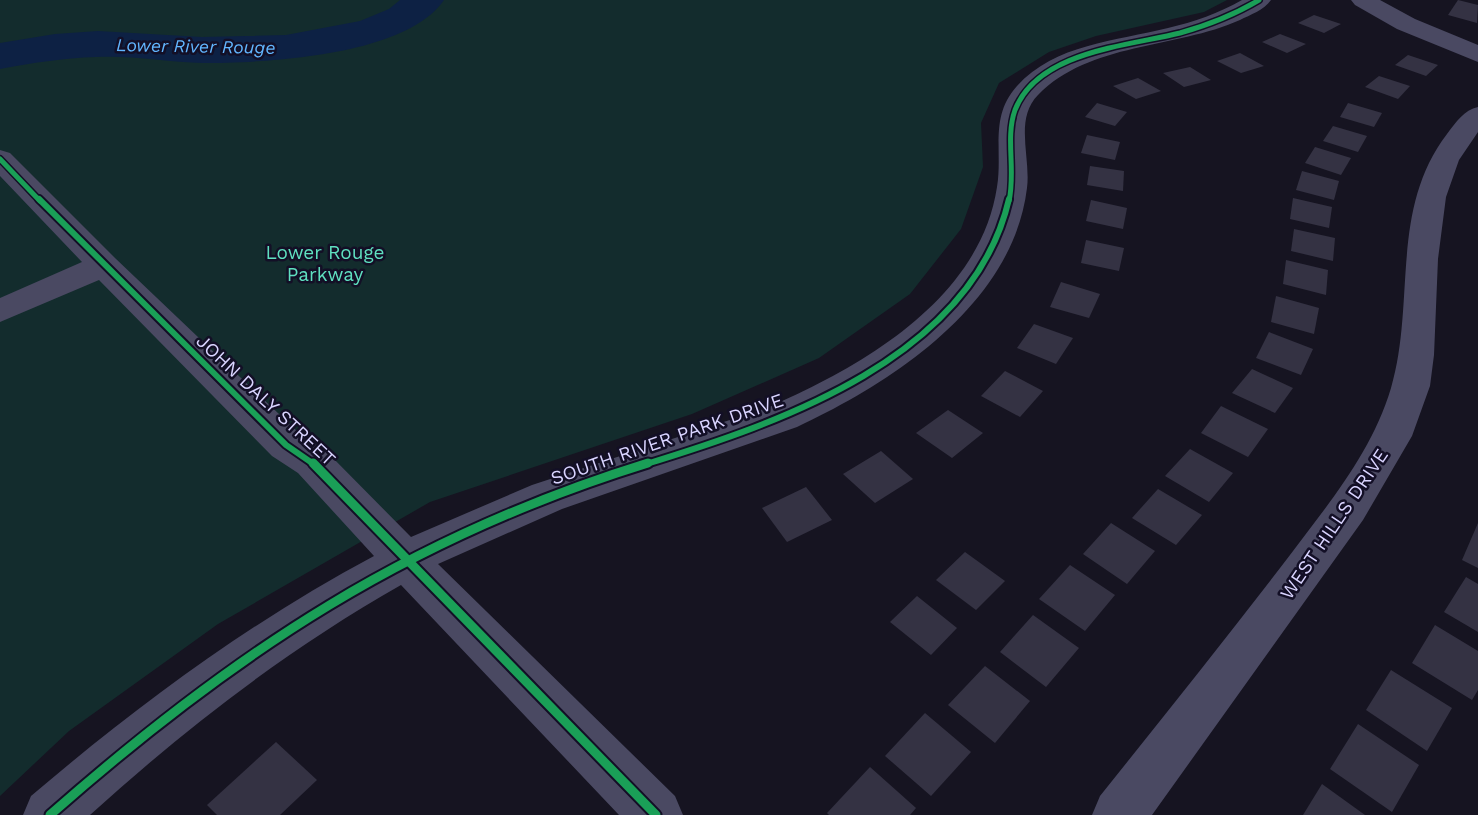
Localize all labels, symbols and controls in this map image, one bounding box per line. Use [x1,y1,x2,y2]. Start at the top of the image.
water label: Lower River Rouge [116,34,276,58]
park label: Lower Rouge Parkway [265,241,385,286]
street label: JOHN DALY STREET [191,329,341,471]
street label: SOUTH RIVER PARK DRIVE [548,388,786,490]
street label: WEST HILLS DRIVE [1275,444,1393,604]

